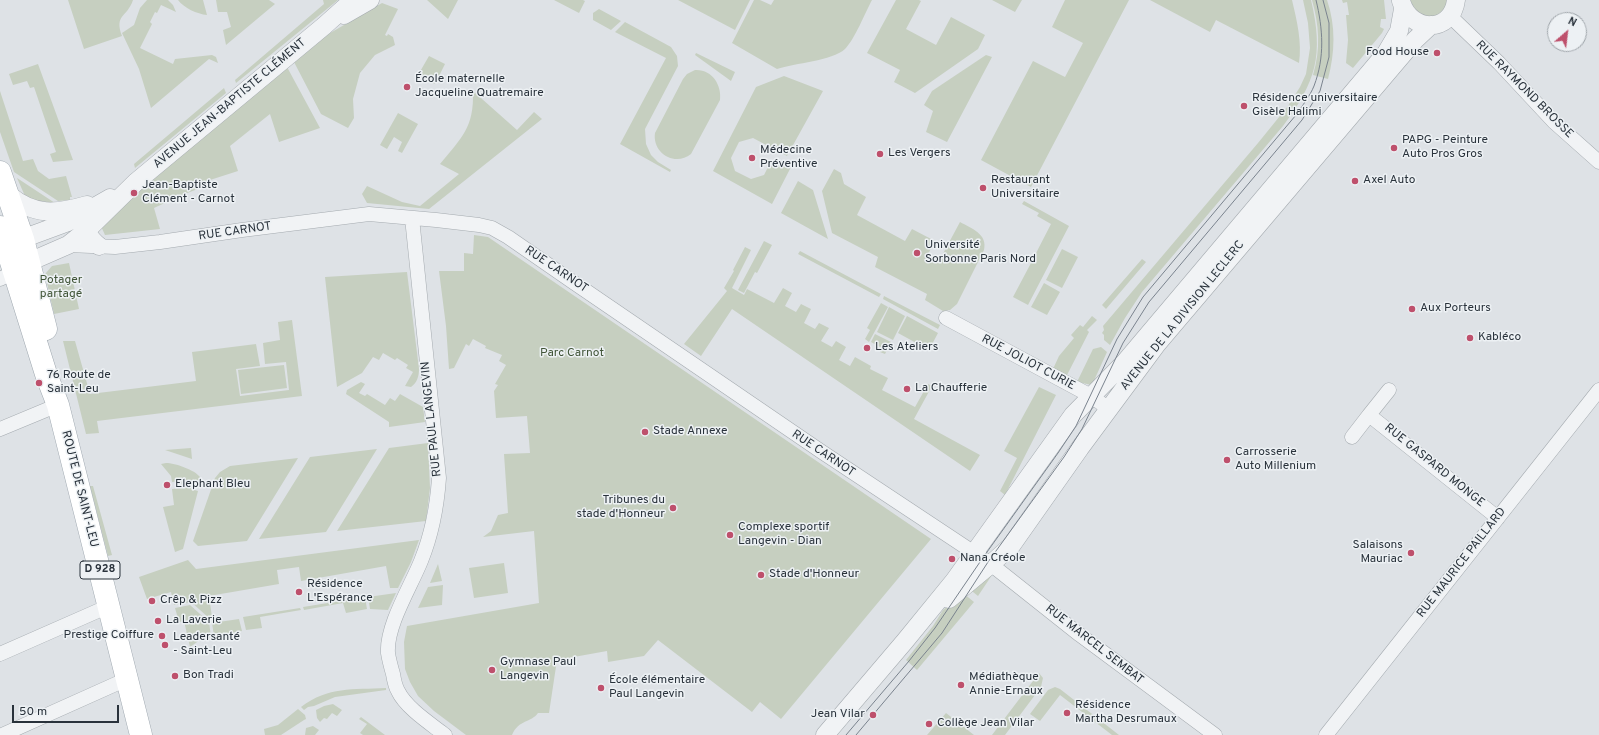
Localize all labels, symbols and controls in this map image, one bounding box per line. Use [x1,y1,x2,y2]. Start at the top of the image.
north arrow [1547,12,1587,52]
text: N [1565,14,1579,30]
street label: AVENUE JEAN-BAPTISTE CLÉMENT [151,36,309,172]
street label: RUE RAYMOND BROSSE [1472,38,1576,142]
place label: Food House [1366,46,1429,60]
marker: Food House [1432,48,1442,58]
place label: École maternelle Jacqueline Quatremaire [415,73,544,101]
marker: École maternelle Jacqueline Quatremaire [402,82,412,92]
place label: Résidence universitaire Gisèle Halimi [1252,92,1378,120]
marker: Résidence universitaire Gisèle Halimi [1239,101,1249,111]
place label: PAPG - Peinture Auto Pros Gros [1402,134,1488,162]
marker: PAPG - Peinture Auto Pros Gros [1389,143,1399,153]
place label: Médecine Préventive [760,144,818,172]
place label: Les Vergers [888,147,951,161]
marker: Les Vergers [875,149,885,159]
marker: Médecine Préventive [747,153,757,163]
place label: Restaurant Universitaire [991,174,1060,202]
place label: Axel Auto [1363,174,1415,188]
marker: Axel Auto [1350,176,1360,186]
place label: Jean-Baptiste Clément - Carnot [142,179,235,207]
marker: Restaurant Universitaire [978,183,988,193]
marker: Jean-Baptiste Clément - Carnot [129,188,139,198]
street label: RUE CARNOT [198,220,272,244]
street label: AVENUE DE LA DIVISION LECLERC [1118,238,1248,394]
place label: Université Sorbonne Paris Nord [925,239,1036,267]
street label: RUE CARNOT [522,244,590,296]
marker: Université Sorbonne Paris Nord [912,248,922,258]
park label: Potager partagé [39,274,83,302]
place label: Aux Porteurs [1420,302,1491,316]
marker: Aux Porteurs [1407,304,1417,314]
place label: Kabléco [1478,331,1521,345]
street label: RUE JOLIOT CURIE [979,332,1077,394]
marker: Kabléco [1465,333,1475,343]
place label: Les Ateliers [875,341,938,355]
marker: Les Ateliers [862,343,872,353]
park label: Parc Carnot [540,347,604,361]
street label: RUE PAUL LANGEVIN [419,360,445,478]
place label: 76 Route de Saint-Leu [47,369,111,397]
marker: 76 Route de Saint-Leu [34,378,44,388]
place label: La Chaufferie [915,382,987,396]
marker: La Chaufferie [902,384,912,394]
street label: RUE GASPARD MONGE [1381,421,1487,511]
place label: Stade Annexe [653,425,727,439]
marker: Stade Annexe [640,427,650,437]
street label: RUE CARNOT [789,428,857,480]
street label: ROUTE DE SAINT-LEU [58,429,100,549]
place label: Carrosserie Auto Millenium [1235,446,1316,474]
marker: Carrosserie Auto Millenium [1222,455,1232,465]
place label: Elephant Bleu [175,478,250,492]
marker: Elephant Bleu [162,480,172,490]
place label: Tribunes du stade d'Honneur [576,494,665,522]
marker: Tribunes du stade d'Honneur [668,503,678,513]
street label: RUE MAURICE PAILLARD [1415,505,1509,621]
place label: Complexe sportif Langevin - Dian [738,521,829,549]
marker: Complexe sportif Langevin - Dian [725,530,735,540]
place label: Salaisons Mauriac [1352,539,1403,567]
marker: Salaisons Mauriac [1406,548,1416,558]
place label: Nana Créole [960,552,1025,566]
marker: Nana Créole [947,554,957,564]
road number: D 928 [80,561,120,579]
place label: Stade d'Honneur [769,568,859,582]
marker: Stade d'Honneur [756,570,766,580]
place label: Résidence L'Espérance [307,578,373,606]
marker: Résidence L'Espérance [294,587,304,597]
place label: Crêp & Pizz [160,594,222,608]
marker: Crêp & Pizz [147,596,157,606]
street label: RUE MARCEL SEMBAT [1042,602,1146,688]
place label: La Laverie [166,614,222,628]
marker: La Laverie [153,616,163,626]
place label: Prestige Coiffure [64,629,154,643]
marker: Prestige Coiffure [157,631,167,641]
place label: Leadersanté - Saint-Leu [173,631,240,659]
marker: Leadersanté - Saint-Leu [160,640,170,650]
place label: Gymnase Paul Langevin [500,656,576,684]
marker: Gymnase Paul Langevin [487,665,497,675]
place label: Bon Tradi [183,669,234,683]
marker: Bon Tradi [170,671,180,681]
place label: Médiathèque Annie-Ernaux [969,671,1043,699]
place label: École élémentaire Paul Langevin [609,674,705,702]
marker: Médiathèque Annie-Ernaux [956,680,966,690]
marker: École élémentaire Paul Langevin [596,683,606,693]
scale bar [14,697,121,723]
place label: Résidence Martha Desrumaux [1075,699,1177,727]
text: 50 m [19,704,47,720]
place label: Jean Vilar [811,708,865,722]
marker: Résidence Martha Desrumaux [1062,708,1072,718]
marker: Jean Vilar [868,710,878,720]
place label: Collège Jean Vilar [937,717,1034,731]
marker: Collège Jean Vilar [924,719,934,729]

